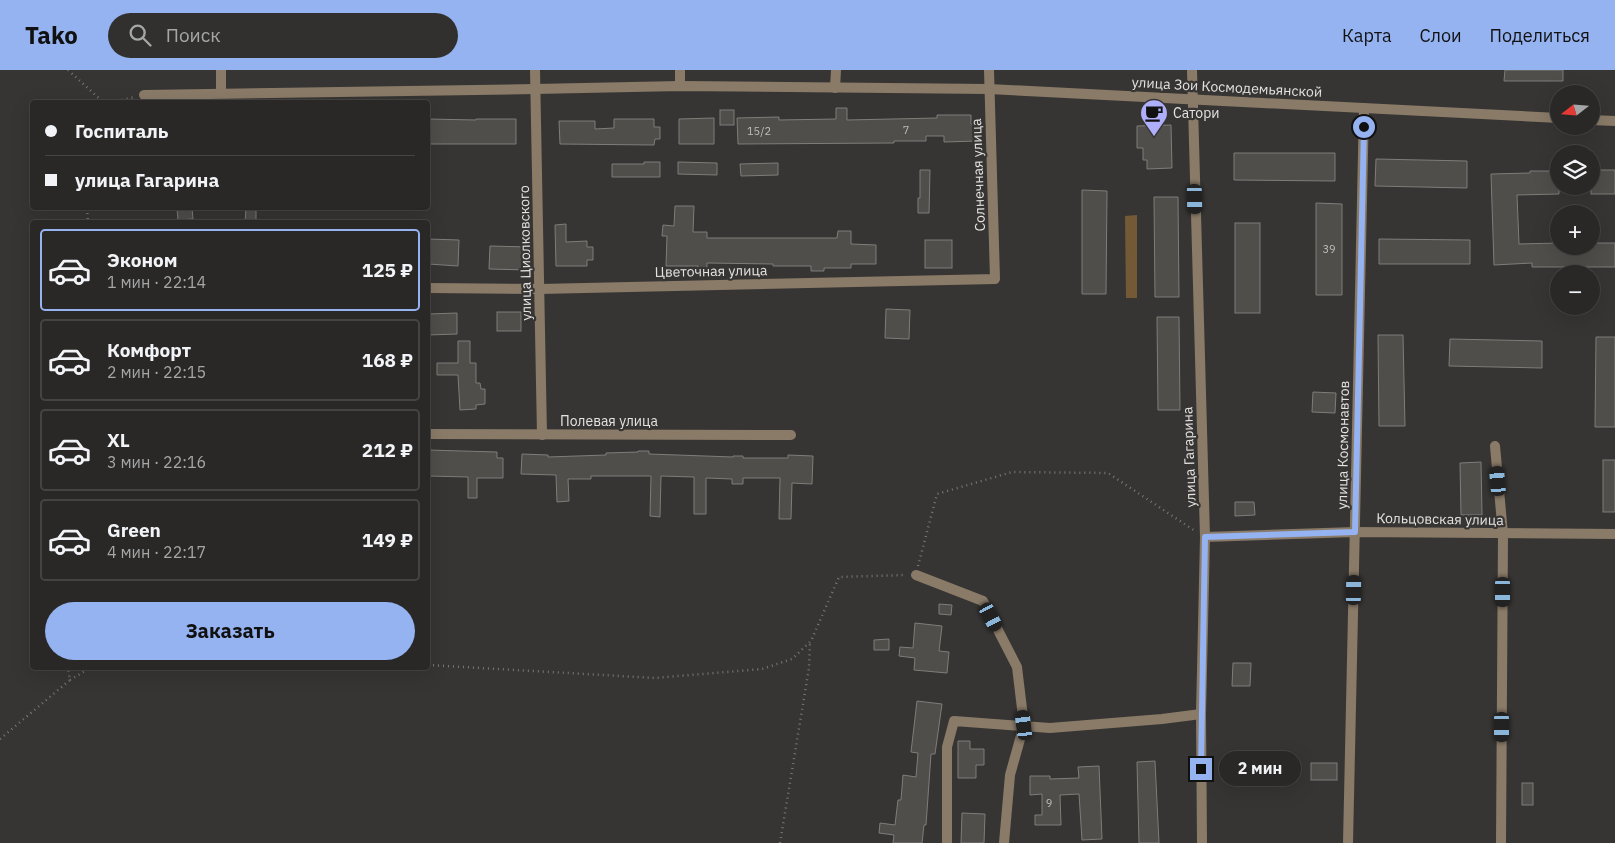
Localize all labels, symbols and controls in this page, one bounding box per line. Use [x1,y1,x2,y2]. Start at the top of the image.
search box [108,13,458,58]
text: Tako [25,19,78,51]
icon: search [126,21,154,49]
text: Поиск [166,23,221,47]
text: Карта [1342,24,1392,47]
text: Слои [1420,24,1462,47]
text: Поделиться [1490,24,1590,47]
street label: улица Зои Космодемьянской [1131,73,1323,101]
north arrow [1550,85,1600,135]
map controls [1550,85,1600,315]
cafe icon: Сатори [1139,98,1169,137]
place label: Сатори [1173,104,1220,122]
route start [1353,116,1375,138]
street label: Солнечная улица [967,118,989,232]
text: Госпиталь [75,119,169,143]
house number: 7 [903,123,909,137]
house number: 15/2 [747,124,771,138]
button: layers [1550,145,1600,195]
text: улица Гагарина [75,168,219,192]
car [1187,184,1202,214]
street label: улица Циолковского [515,185,535,321]
button: + [1550,205,1600,255]
house number: 39 [1322,242,1336,256]
icon: car [47,248,92,293]
text: Эконом [107,248,178,272]
text: 125 ₽ [362,258,413,282]
street label: Цветочная улица [655,261,768,281]
button: − [1550,265,1600,315]
text: 1 мин · 22:14 [107,272,206,292]
icon: car [47,338,92,383]
text: Комфорт [107,338,191,362]
text: 168 ₽ [362,348,413,372]
text: 2 мин · 22:15 [107,362,206,382]
street label: улица Космонавтов [1333,380,1353,510]
street label: улица Гагарина [1178,406,1200,508]
street label: Полевая улица [560,412,658,430]
icon: car [47,428,92,473]
text: XL [107,428,130,452]
text: 212 ₽ [362,438,413,462]
text: 3 мин · 22:16 [107,452,206,472]
car [1489,465,1506,497]
street label: Кольцовская улица [1376,509,1504,529]
icon: car [47,518,92,563]
text: Green [107,518,161,542]
text: 149 ₽ [362,528,413,552]
text: 4 мин · 22:17 [107,542,206,562]
car [1346,575,1361,605]
car [1495,577,1510,607]
car [977,600,1004,634]
button: Заказать [45,602,415,660]
car [1014,709,1033,741]
car [1494,712,1509,742]
callout: 2 мин [1218,752,1301,786]
route end [1190,758,1212,780]
text: 2 мин [1238,758,1282,778]
house number: 9 [1046,796,1052,810]

